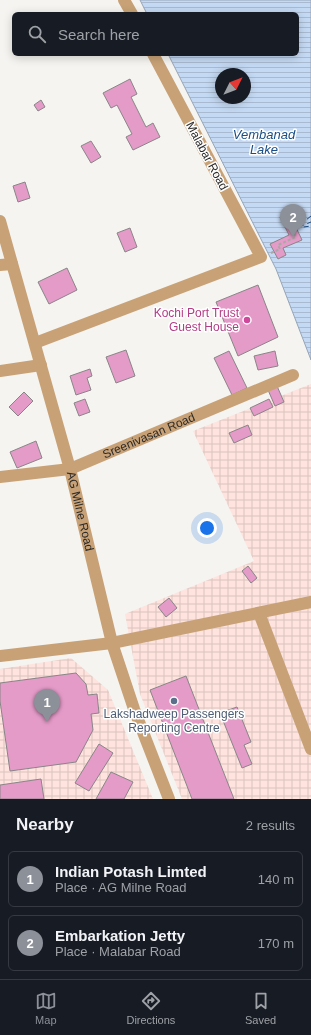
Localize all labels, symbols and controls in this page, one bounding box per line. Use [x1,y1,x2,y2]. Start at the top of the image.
search box [12,12,299,56]
icon: search [26,23,48,45]
text: Search here [58,26,140,43]
north arrow [215,68,251,104]
street label: Malabar Road [183,119,231,193]
water label: Vembanad Lake [233,127,296,157]
pin: 2 [280,204,306,237]
place label: Kochi Port Trust Guest House [154,306,240,334]
marker: Kochi Port Trust Guest House [242,315,252,325]
street label: Sreenivasan Road [101,410,197,461]
street label: AG Milne Road [64,470,97,552]
your location [197,518,217,538]
pin: 1 [34,689,60,722]
marker: Lakshadweep Passengers Reporting Centre [169,696,179,706]
place label: Lakshadweep Passengers Reporting Centre [104,707,244,735]
text: Nearby [16,815,74,834]
text: 2 results [246,818,295,833]
text: Indian Potash Limted [55,863,207,880]
text: 1 [26,872,34,887]
text: 140 m [258,872,294,887]
text: Place · AG Milne Road [55,880,187,895]
text: Embarkation Jetty [55,927,185,944]
text: 2 [26,936,34,951]
text: 170 m [258,936,294,951]
text: Place · Malabar Road [55,944,181,959]
tab: Map [35,990,57,1026]
tab: Directions [126,990,175,1026]
tab: Saved [245,990,276,1026]

